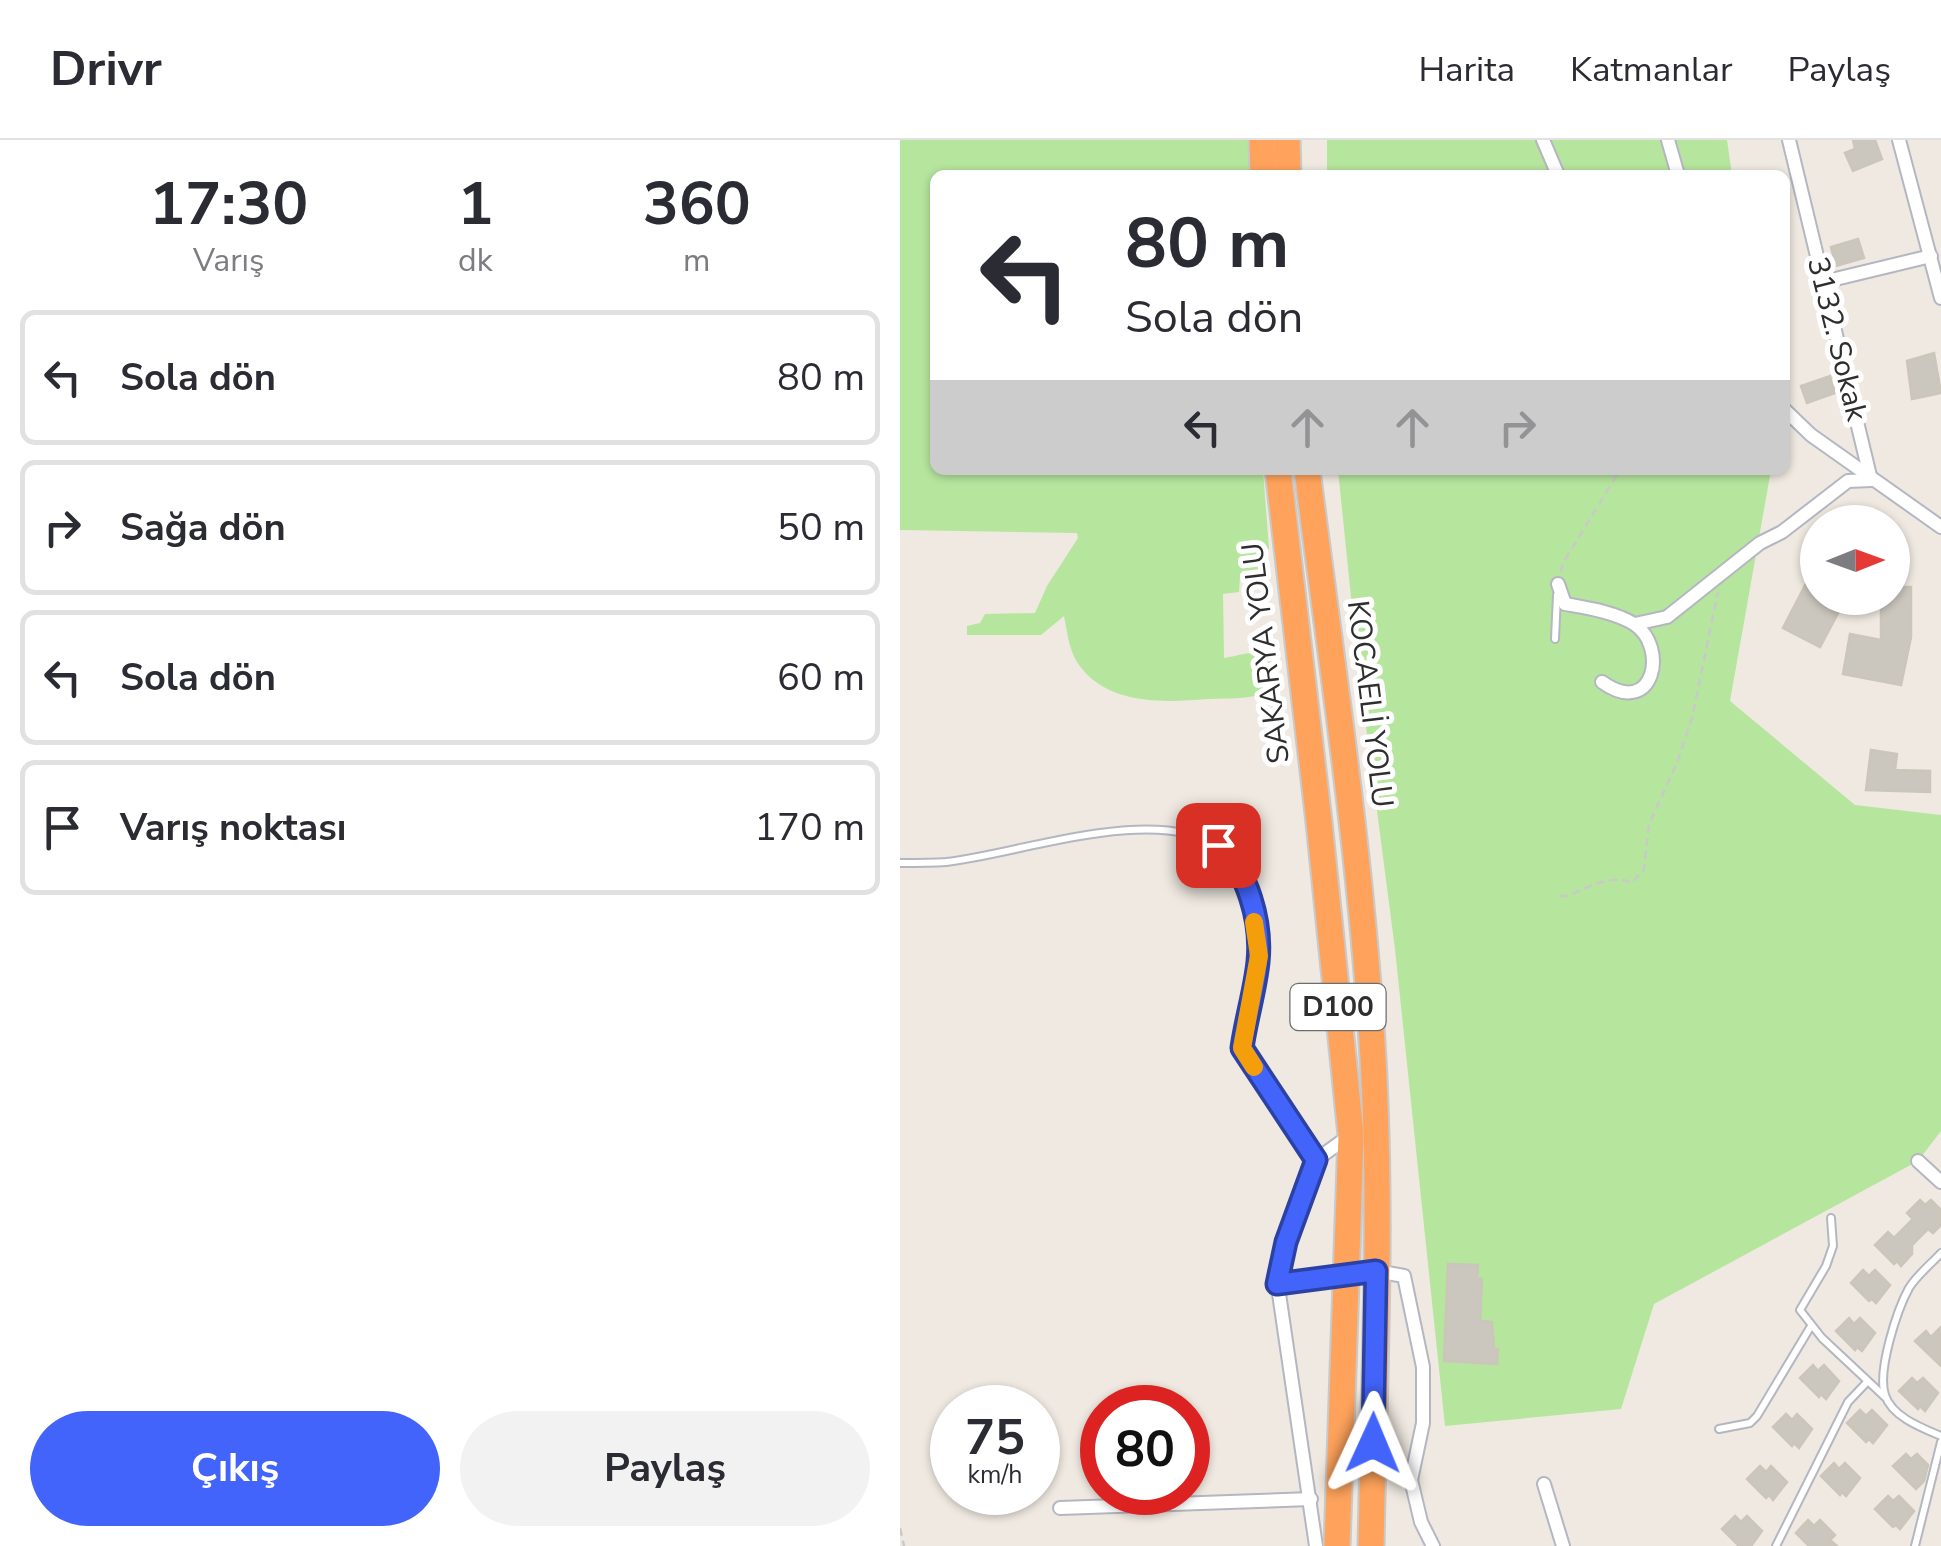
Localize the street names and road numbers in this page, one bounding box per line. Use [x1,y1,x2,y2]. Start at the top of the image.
street label: 3132. Sokak [1797,253,1877,426]
street label: SAKARYA YOLU [1232,540,1300,766]
street label: KOCAELİ YOLU [1337,598,1403,810]
road number: D100 [1290,984,1386,1030]

